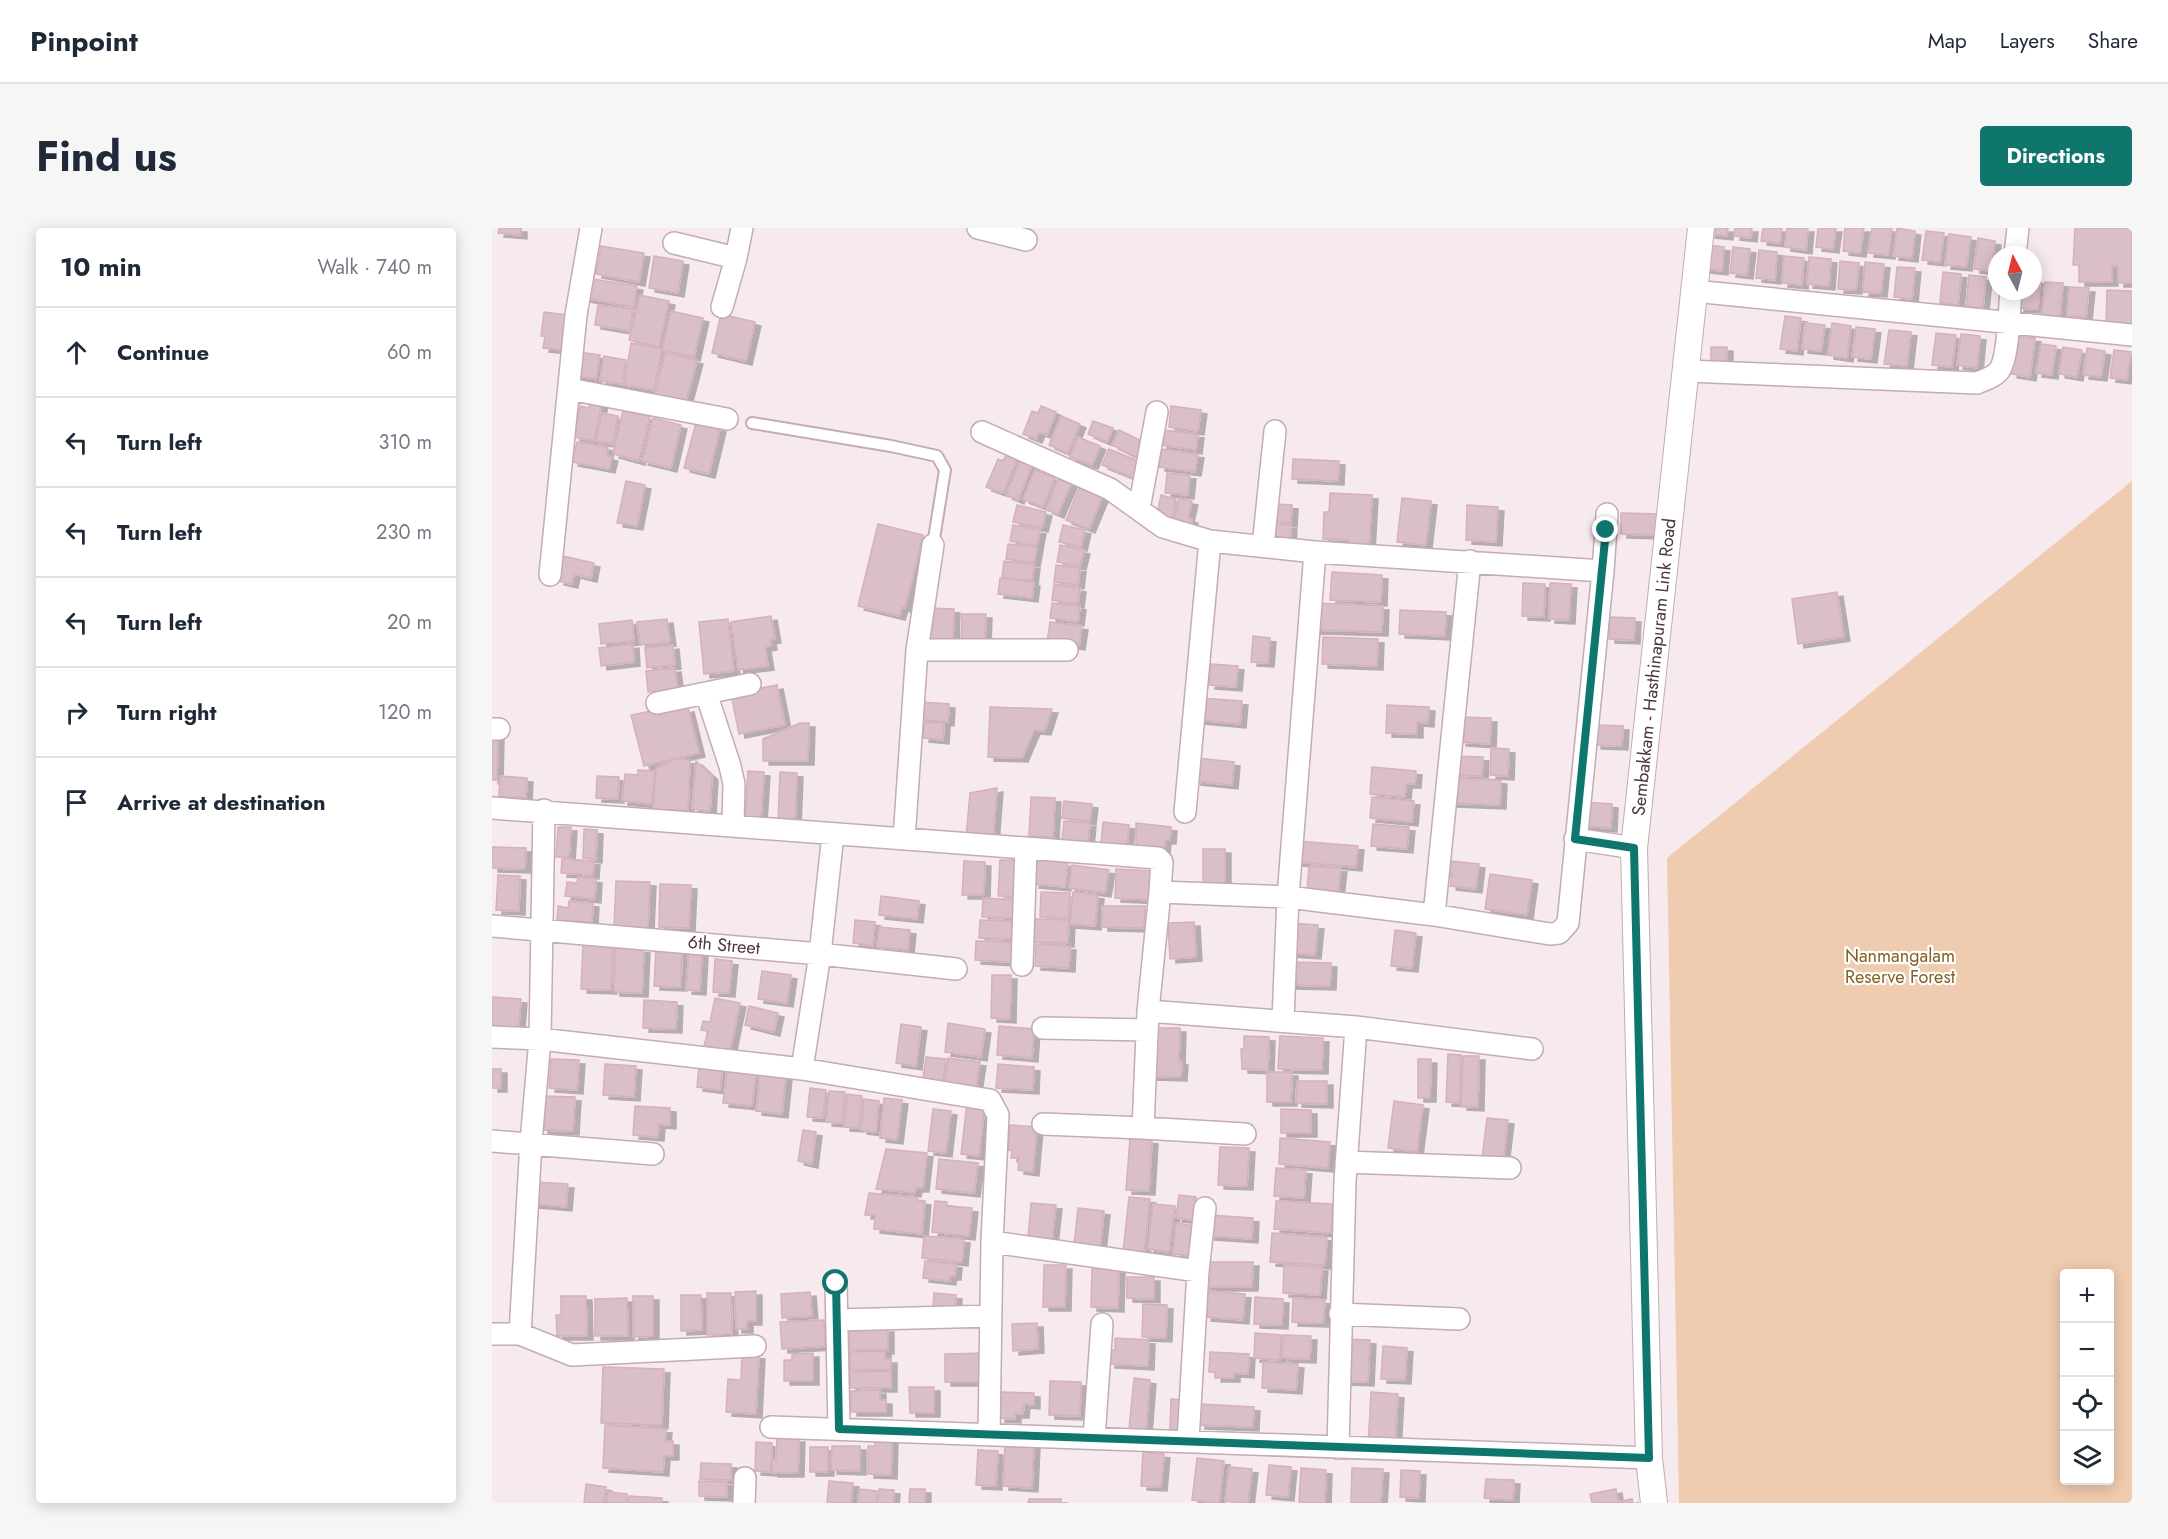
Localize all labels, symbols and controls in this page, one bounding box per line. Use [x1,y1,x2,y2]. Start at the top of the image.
text: Pinpoint [30,21,138,62]
text: Map [1928,26,1967,56]
text: Layers [2000,26,2055,56]
text: Share [2088,26,2138,56]
text: Find us [36,126,177,187]
button: Directions [1980,126,2132,186]
north arrow [1988,246,2042,300]
text: 10 min [60,248,142,286]
text: Walk · 740 m [317,253,432,282]
icon: ahead [60,336,93,369]
text: Continue [117,336,209,368]
text: 60 m [387,338,432,367]
icon: left [60,426,93,459]
text: Turn left [117,426,202,458]
text: 310 m [378,428,432,457]
icon: left [60,516,93,549]
text: Turn left [117,516,202,548]
route end [1592,516,1618,542]
street label: Sembakkam - Hasthinapuram Link Road [1625,517,1683,817]
text: 230 m [376,518,432,547]
icon: left [60,606,93,639]
text: Turn left [117,606,202,638]
text: 20 m [387,608,432,637]
icon: right [60,696,93,729]
text: Turn right [117,696,217,728]
text: 120 m [378,698,432,727]
icon: arrive [60,786,93,819]
text: Arrive at destination [117,786,326,818]
street label: 6th Street [687,929,762,961]
park label: Nanmangalam Reserve Forest [1845,943,1956,990]
route start [822,1269,848,1295]
map controls [2060,1269,2114,1485]
button: + [2060,1269,2114,1323]
button: − [2060,1323,2114,1377]
button: locate [2060,1377,2114,1431]
button: layers [2060,1431,2114,1485]

